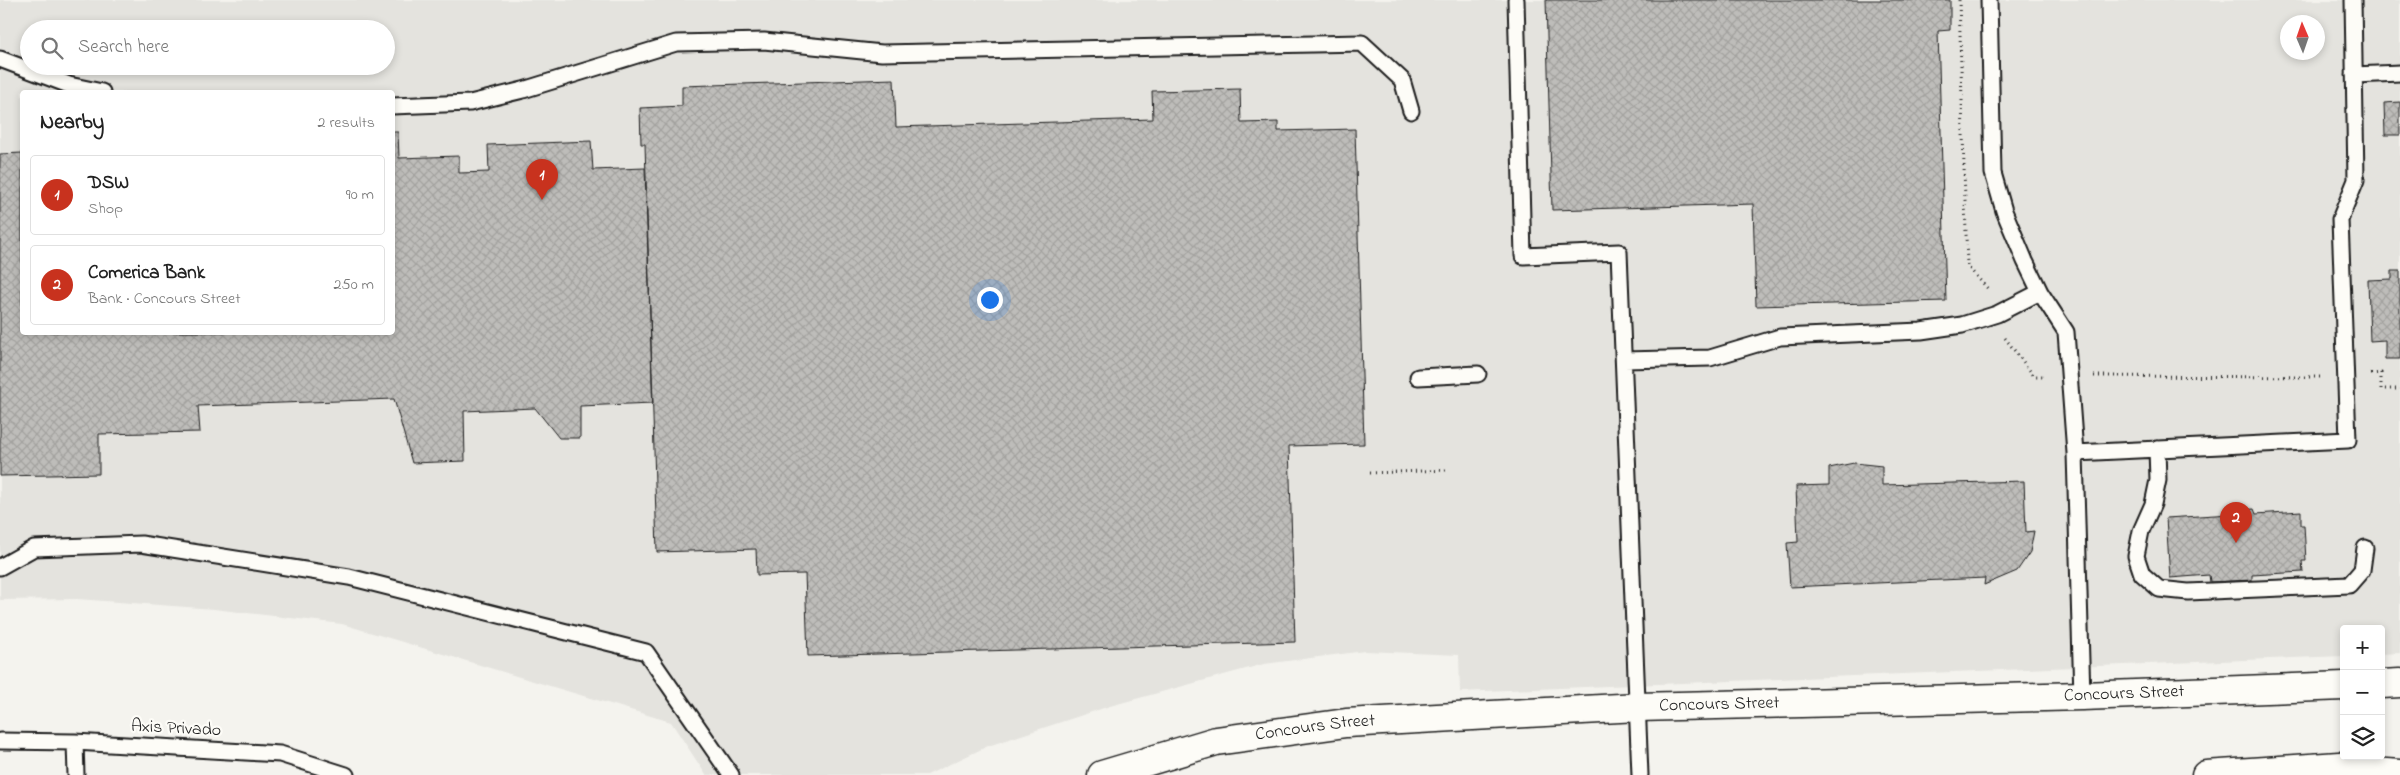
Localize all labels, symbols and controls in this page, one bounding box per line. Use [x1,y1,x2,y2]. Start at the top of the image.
north arrow [2280,15,2325,60]
search box [20,20,395,75]
icon: search [38,34,66,62]
text: Search here [78,34,169,61]
text: Nearby [40,108,104,138]
text: 2 results [317,111,375,135]
pin: 1 [526,159,558,200]
text: DSW [88,170,129,197]
text: 1 [54,183,60,207]
text: 90 m [346,183,374,207]
text: Shop [88,197,123,221]
text: Comerica Bank [88,260,205,287]
text: 2 [53,273,61,297]
text: 250 m [334,273,374,297]
text: Bank · Concours Street [88,287,241,311]
your location [977,287,1003,313]
pin: 2 [2220,502,2252,543]
map controls [2340,625,2385,760]
button: + [2340,625,2385,670]
button: − [2340,670,2385,715]
street label: Concours Street [2064,679,2185,709]
street label: Concours Street [1659,690,1780,719]
street label: Concours Street [1254,708,1376,748]
street label: Axis Privado [130,714,222,744]
button: layers [2340,715,2385,760]

